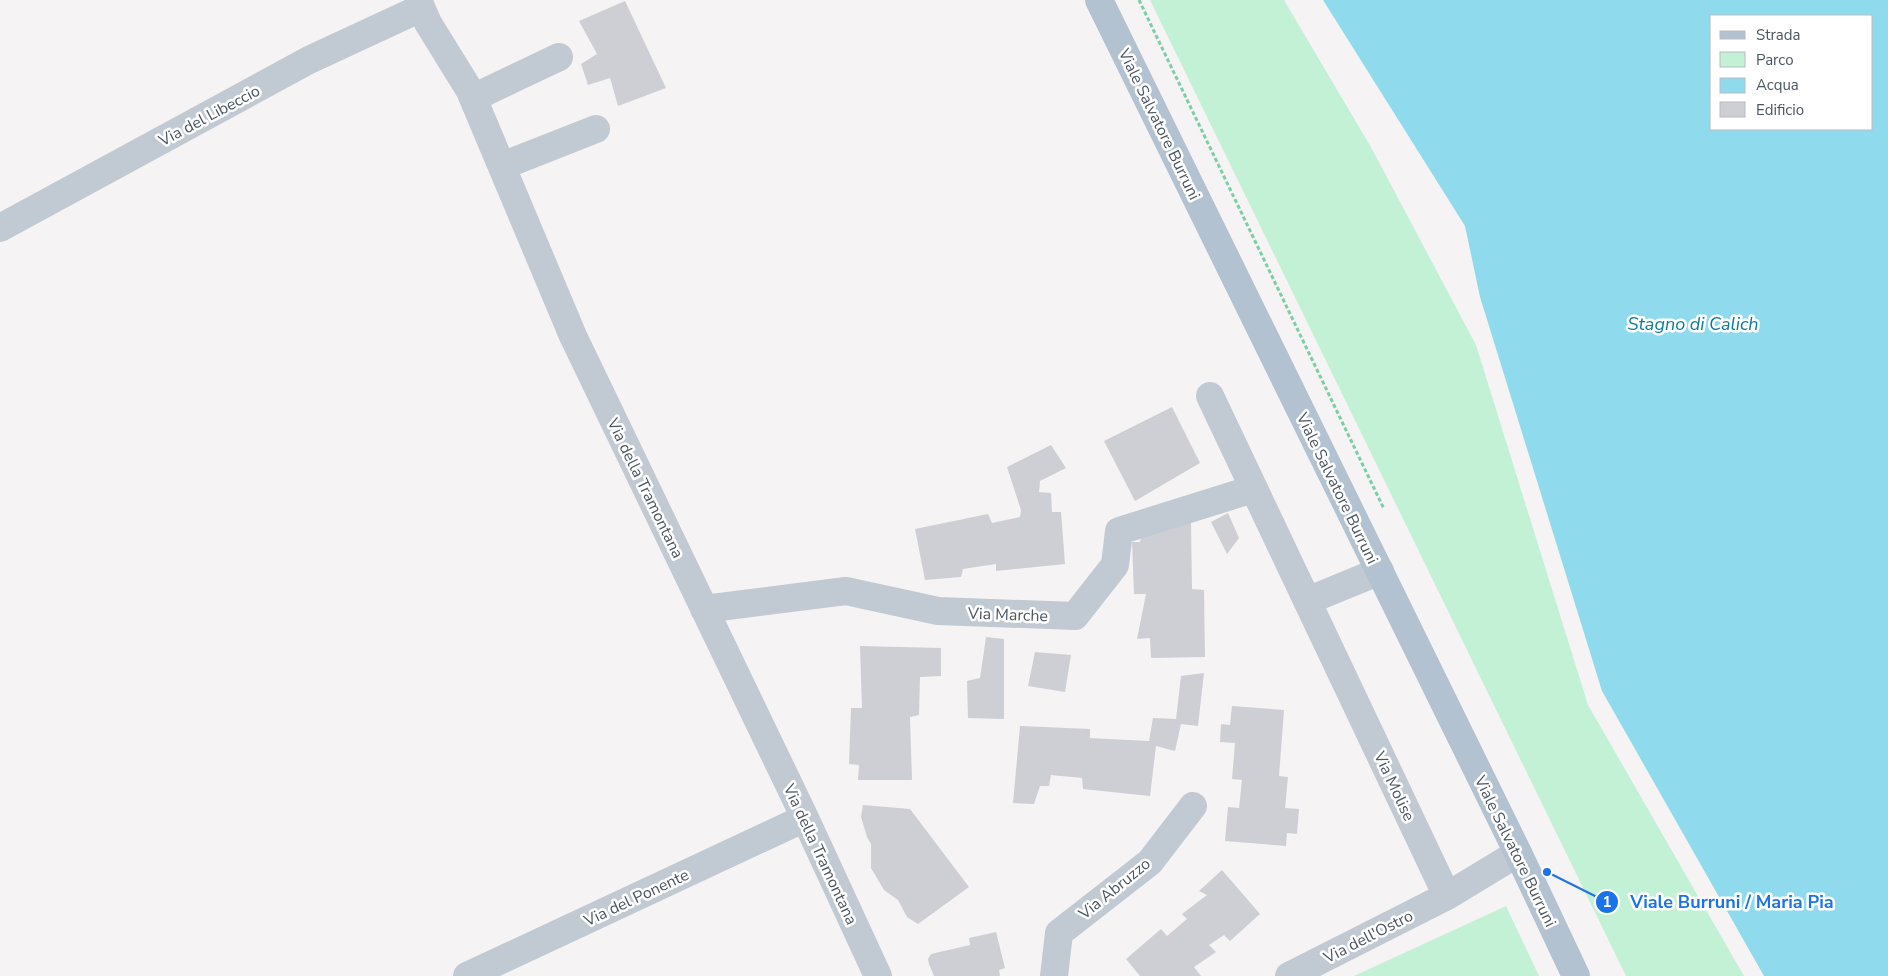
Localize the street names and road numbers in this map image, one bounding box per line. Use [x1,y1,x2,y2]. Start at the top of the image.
street label: Viale Salvatore Burruni [1112,44,1205,204]
street label: Via del Libeccio [154,80,264,152]
street label: Viale Salvatore Burruni [1290,408,1383,568]
street label: Via della Tramontana [601,414,689,562]
street label: Via Marche [967,603,1048,627]
street label: Via Molise [1368,747,1420,825]
street label: Viale Salvatore Burruni [1468,771,1561,931]
street label: Via della Tramontana [777,779,862,928]
street label: Via Abruzzo [1073,853,1155,925]
street label: Via del Ponente [579,864,692,932]
street label: Via dell'Ostro [1319,905,1417,969]

